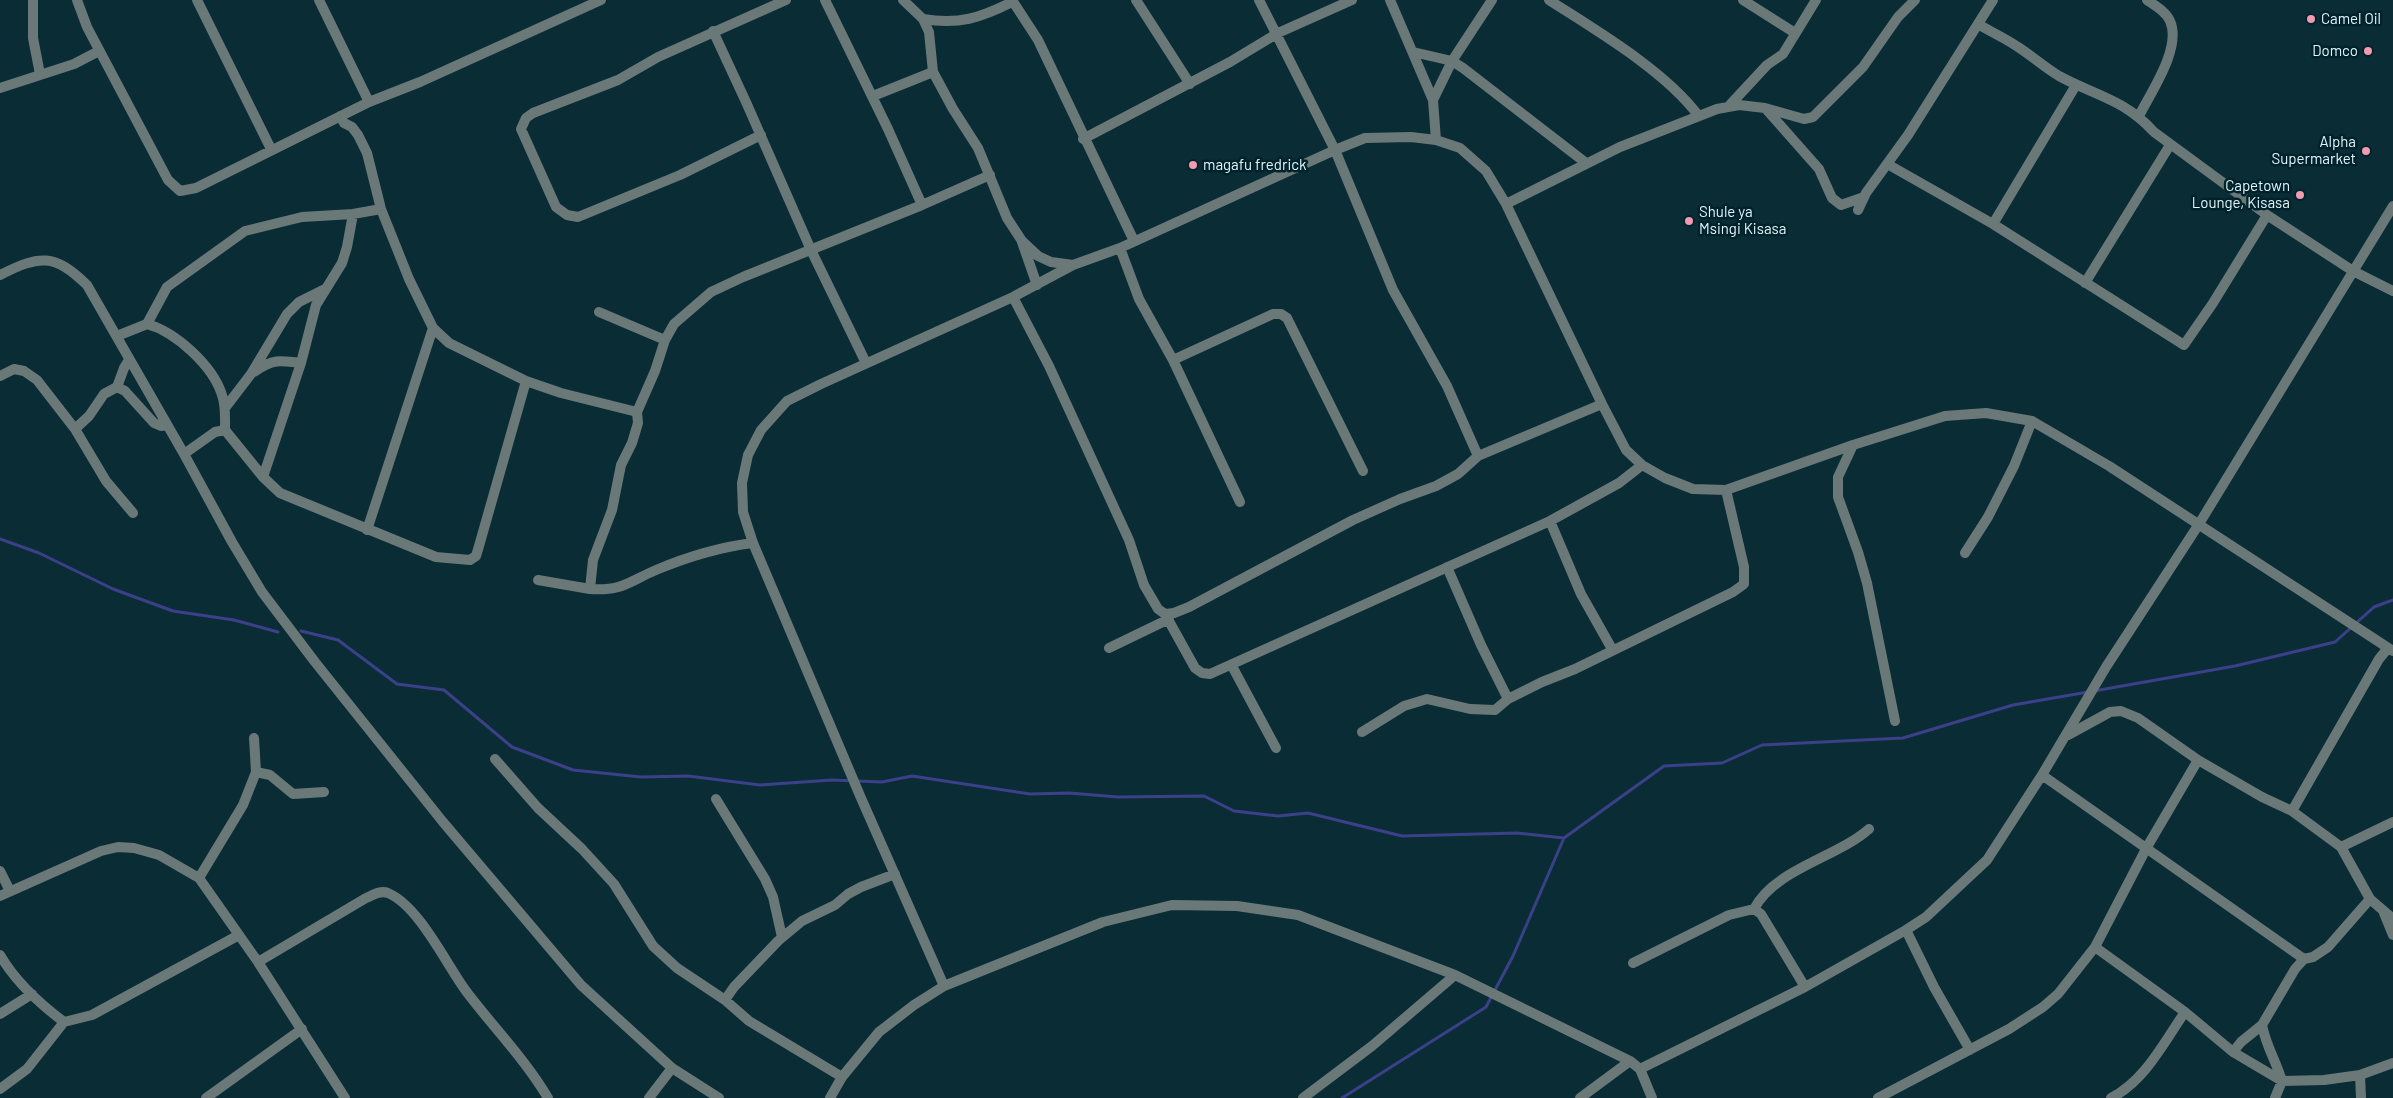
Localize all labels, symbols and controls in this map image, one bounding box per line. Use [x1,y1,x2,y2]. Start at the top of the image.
place label: Camel Oil [2321,10,2381,28]
marker: Camel Oil [2305,13,2317,25]
place label: Domco [2312,42,2358,60]
marker: Domco [2362,45,2374,57]
place label: Alpha Supermarket [2271,133,2356,168]
marker: Alpha Supermarket [2360,145,2372,157]
place label: magafu fredrick [1203,156,1307,174]
marker: magafu fredrick [1187,159,1199,171]
place label: Capetown Lounge, Kisasa [2192,177,2290,212]
marker: Capetown Lounge, Kisasa [2294,189,2306,201]
place label: Shule ya Msingi Kisasa [1699,203,1786,238]
marker: Shule ya Msingi Kisasa [1683,215,1695,227]

